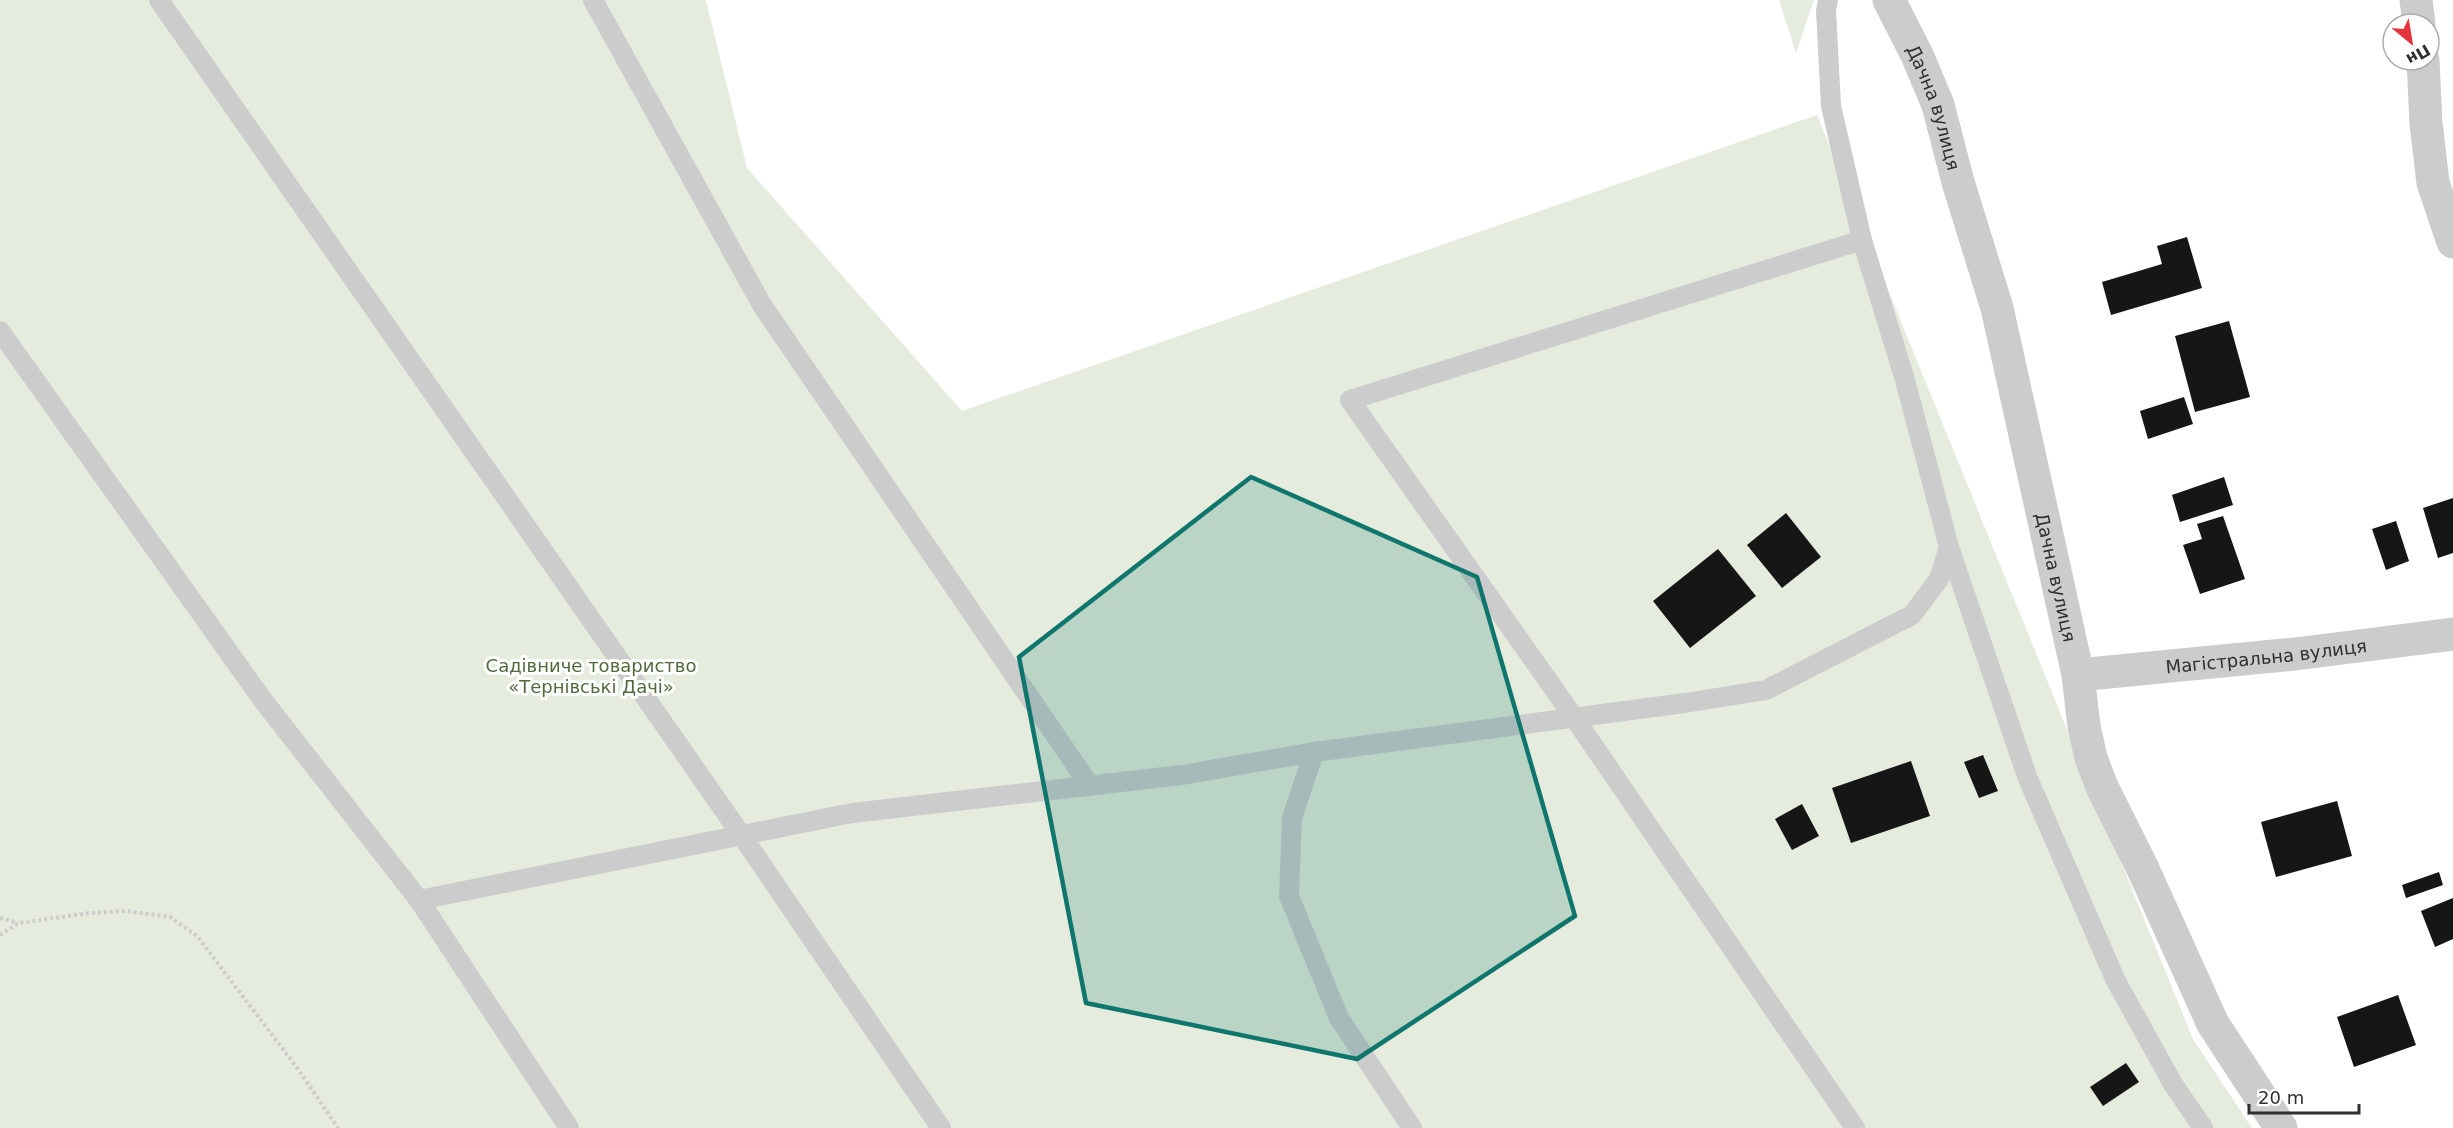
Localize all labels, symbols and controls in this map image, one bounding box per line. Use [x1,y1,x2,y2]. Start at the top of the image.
north arrow [2381,12,2441,72]
text: Пн [2403,40,2434,69]
street label: Дачна вулиця [1903,41,1965,172]
street label: Дачна вулиця [2032,510,2081,644]
street label: Магістральна вулиця [2164,635,2368,677]
park label: Садівниче товариство «Тернівські Дачі» [486,655,696,697]
scale bar [2249,1077,2358,1115]
text: 20 m [2258,1087,2304,1108]

